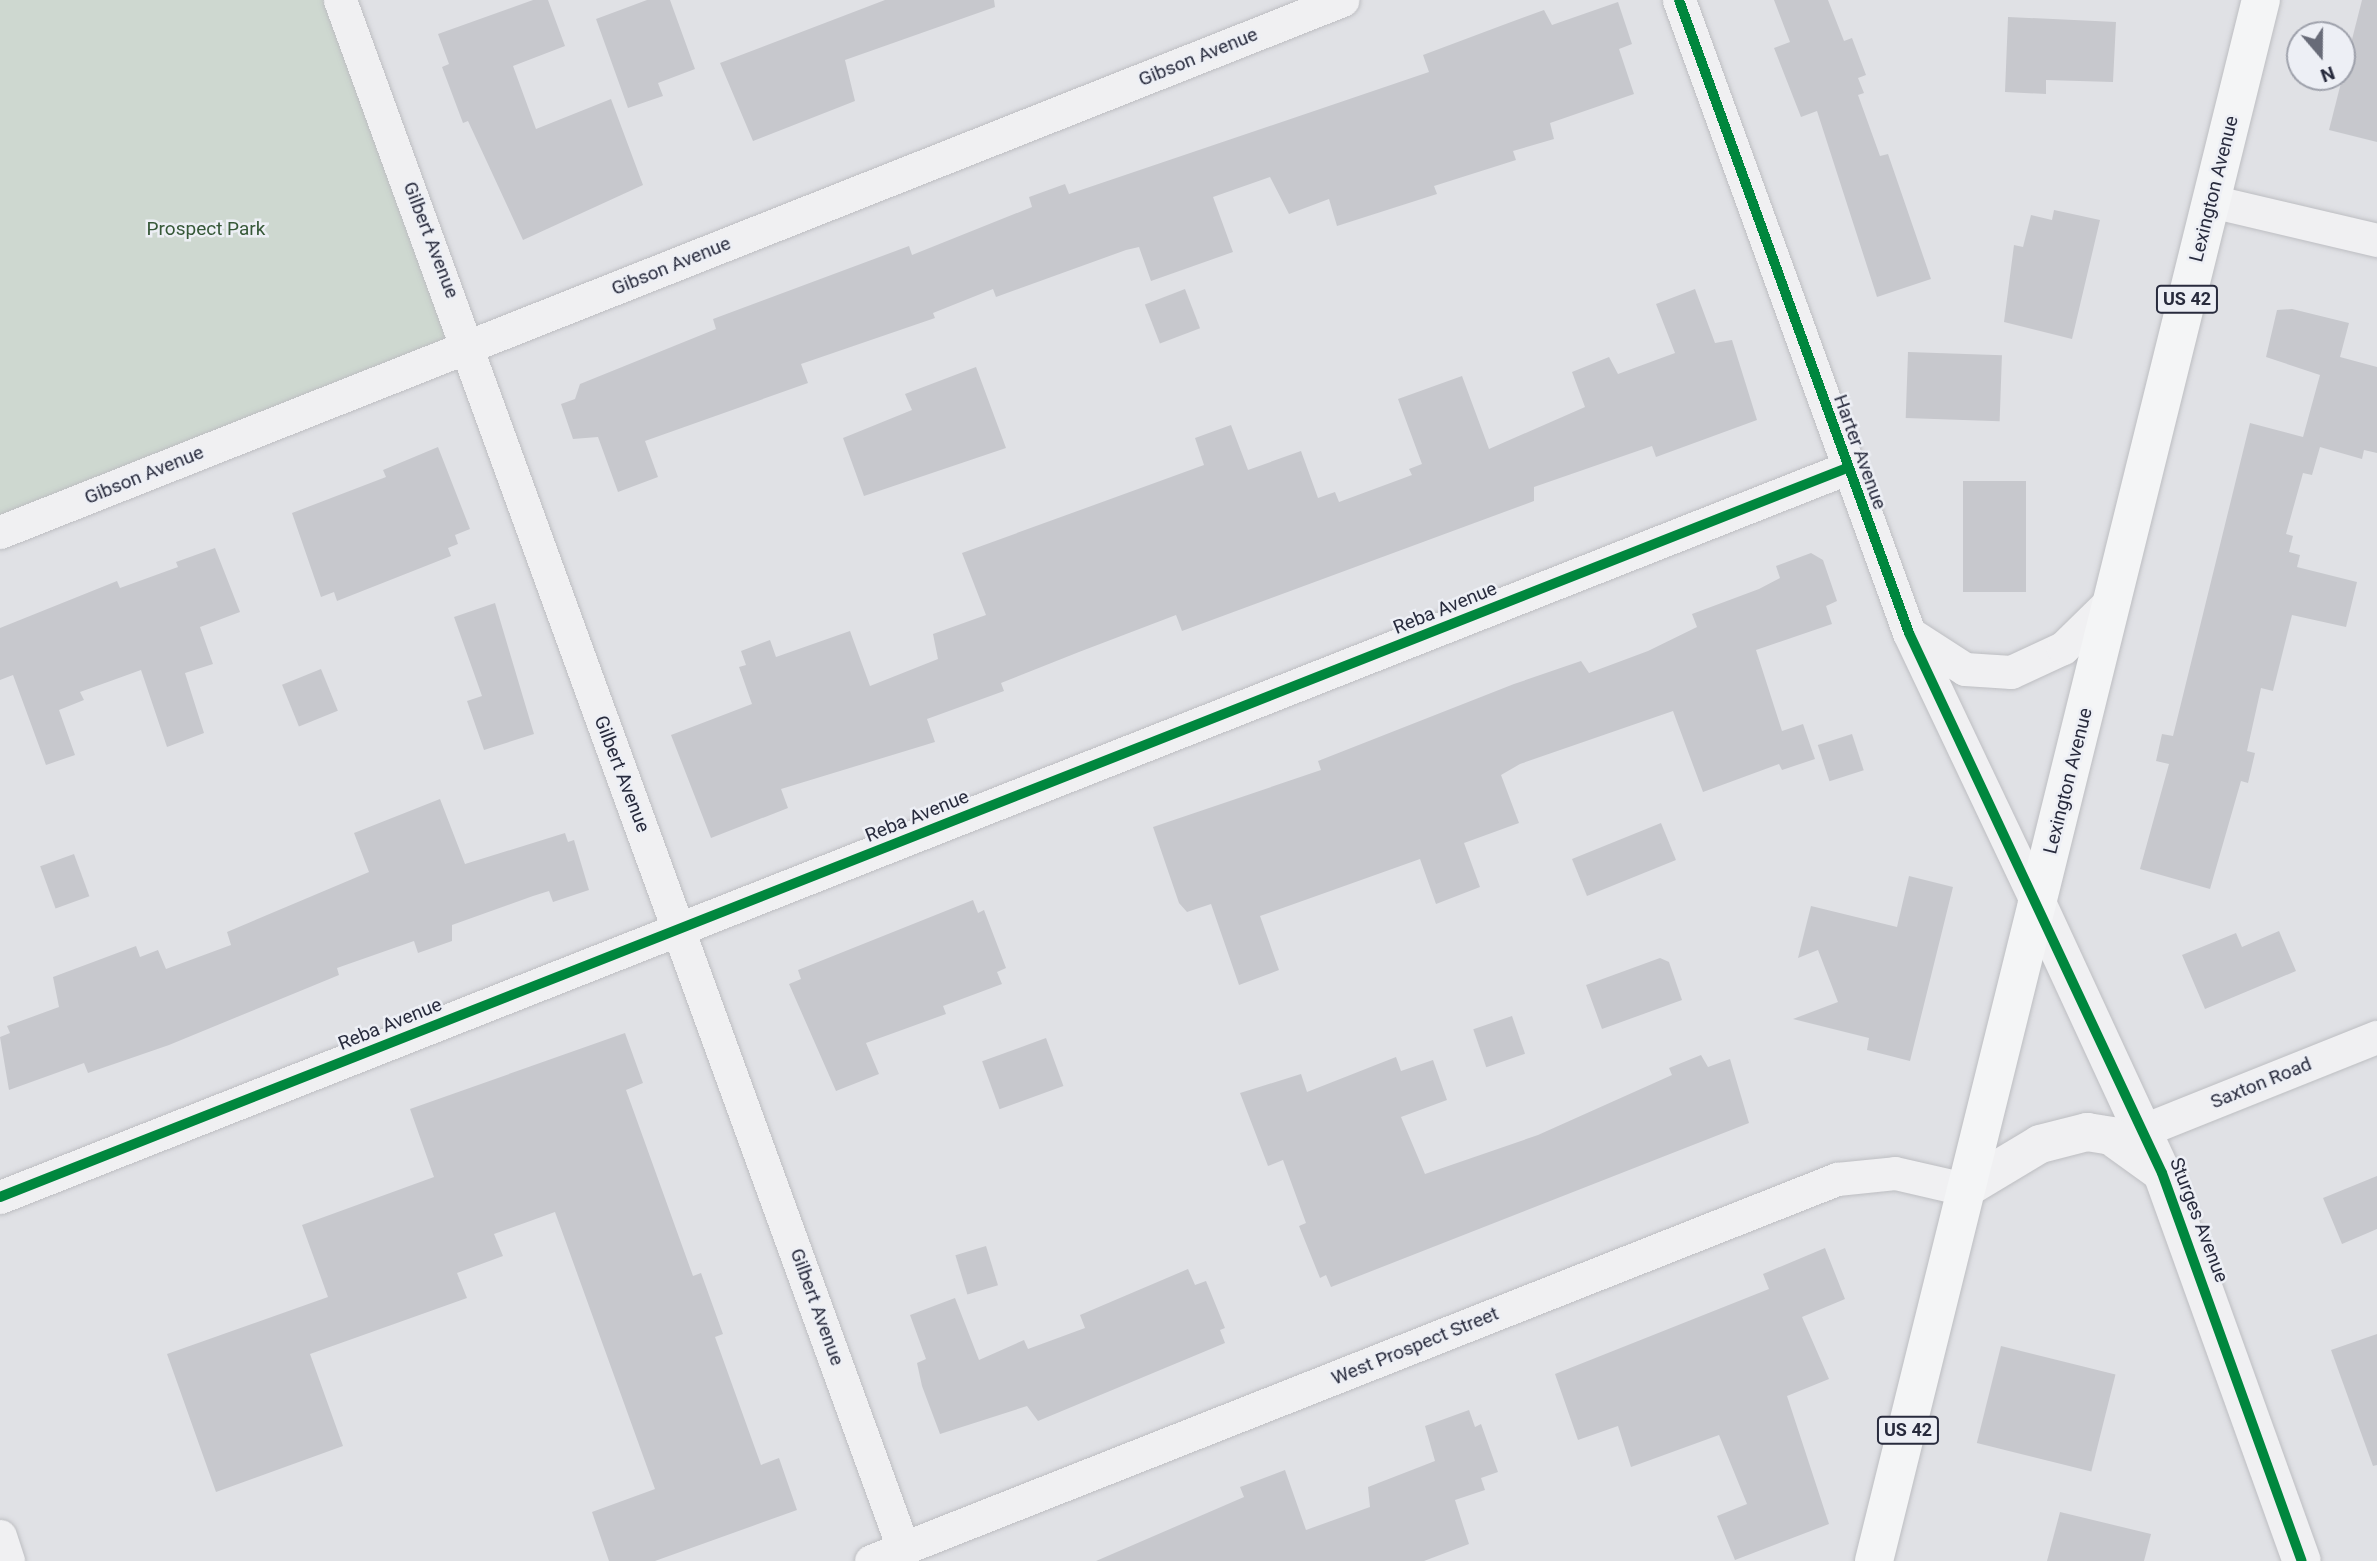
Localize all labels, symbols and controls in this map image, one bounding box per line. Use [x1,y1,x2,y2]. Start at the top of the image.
north arrow [2286,21,2356,91]
street label: Gibson Avenue [1135,23,1261,91]
text: N [2317,61,2338,87]
street label: Lexington Avenue [2185,114,2243,264]
street label: Gilbert Avenue [398,179,464,301]
park label: Prospect Park [147,218,265,240]
street label: Gibson Avenue [608,232,734,300]
road number: US 42 [2156,284,2218,314]
street label: Harter Avenue [1829,392,1891,512]
street label: Gibson Avenue [81,441,207,509]
street label: Reba Avenue [1390,577,1500,639]
street label: Lexington Avenue [2039,706,2097,856]
street label: Gilbert Avenue [589,713,655,835]
street label: Reba Avenue [862,785,972,847]
street label: Reba Avenue [335,993,445,1055]
street label: Saxton Road [2207,1052,2315,1114]
street label: Sturges Avenue [2165,1154,2233,1286]
street label: Gilbert Avenue [785,1245,849,1369]
street label: West Prospect Street [1328,1302,1502,1390]
road number: US 42 [1876,1415,1940,1444]

